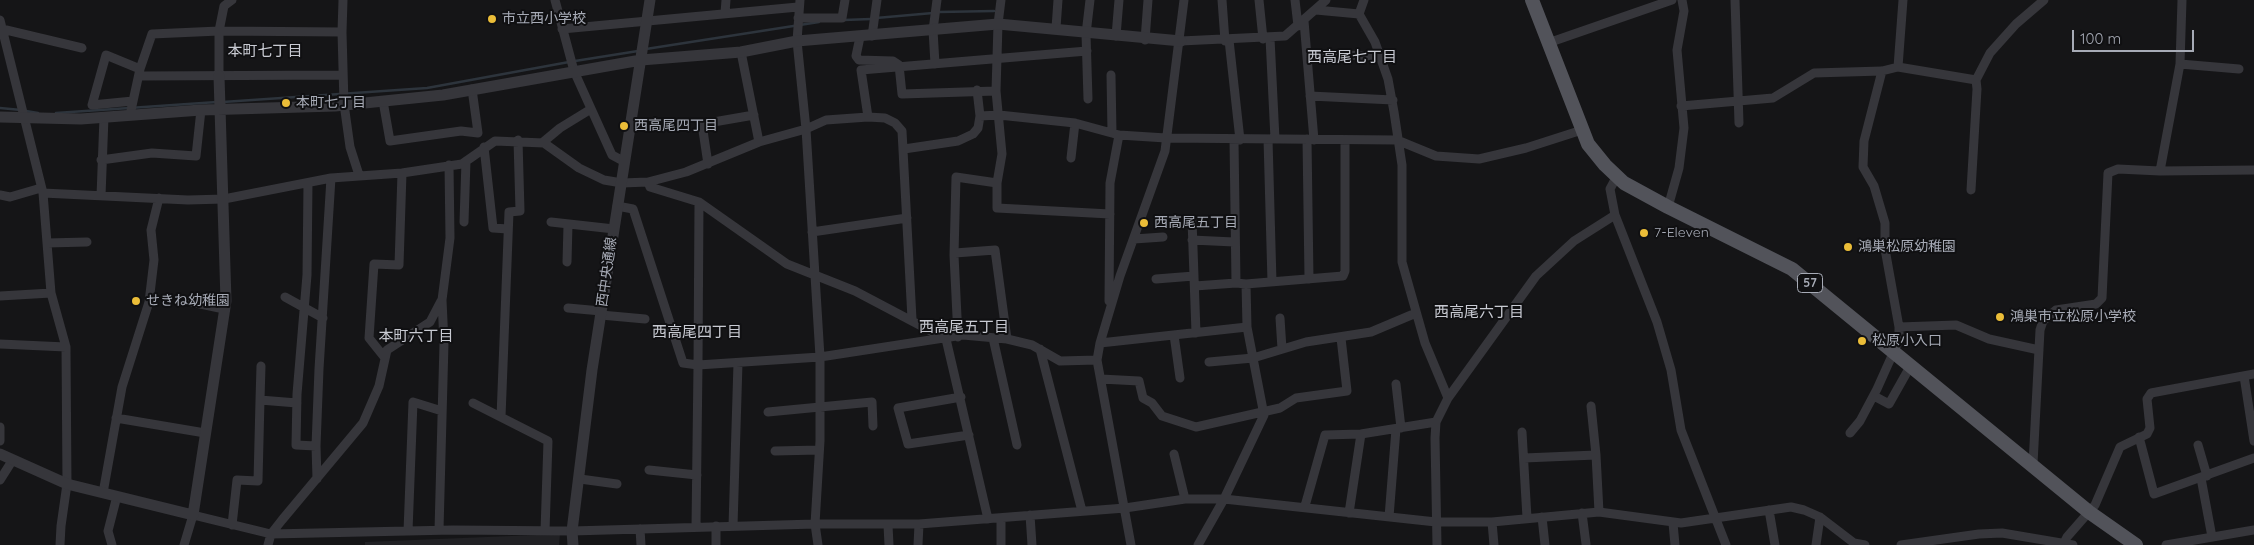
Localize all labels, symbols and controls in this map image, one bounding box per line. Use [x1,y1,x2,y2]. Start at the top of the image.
place label: 市立西小学校 [502,11,586,27]
marker: 市立西小学校 [486,13,498,25]
scale bar [2074,20,2196,52]
text: 100 m [2080,29,2121,48]
district label: 本町七丁目 [228,42,302,60]
district label: 西高尾七丁目 [1307,48,1397,66]
place label: 本町七丁目 [296,95,366,111]
marker: 本町七丁目 [280,97,292,109]
place label: 西高尾四丁目 [634,118,718,134]
marker: 西高尾四丁目 [618,120,630,132]
place label: 西高尾五丁目 [1154,215,1238,231]
marker: 西高尾五丁目 [1138,217,1150,229]
place label: 7-Eleven [1654,225,1709,241]
marker: 7-Eleven [1638,227,1650,239]
street label: 西中央通線 [594,236,620,308]
place label: 鴻巣松原幼稚園 [1858,239,1956,255]
marker: 鴻巣松原幼稚園 [1842,241,1854,253]
road number: 57 [1798,274,1822,292]
place label: せきね幼稚園 [146,293,230,309]
marker: せきね幼稚園 [130,295,142,307]
district label: 西高尾六丁目 [1434,303,1524,321]
place label: 鴻巣市立松原小学校 [2010,309,2136,325]
marker: 鴻巣市立松原小学校 [1994,311,2006,323]
district label: 西高尾五丁目 [919,318,1009,336]
district label: 西高尾四丁目 [652,323,742,341]
district label: 本町六丁目 [379,327,453,345]
place label: 松原小入口 [1872,333,1942,349]
marker: 松原小入口 [1856,335,1868,347]

